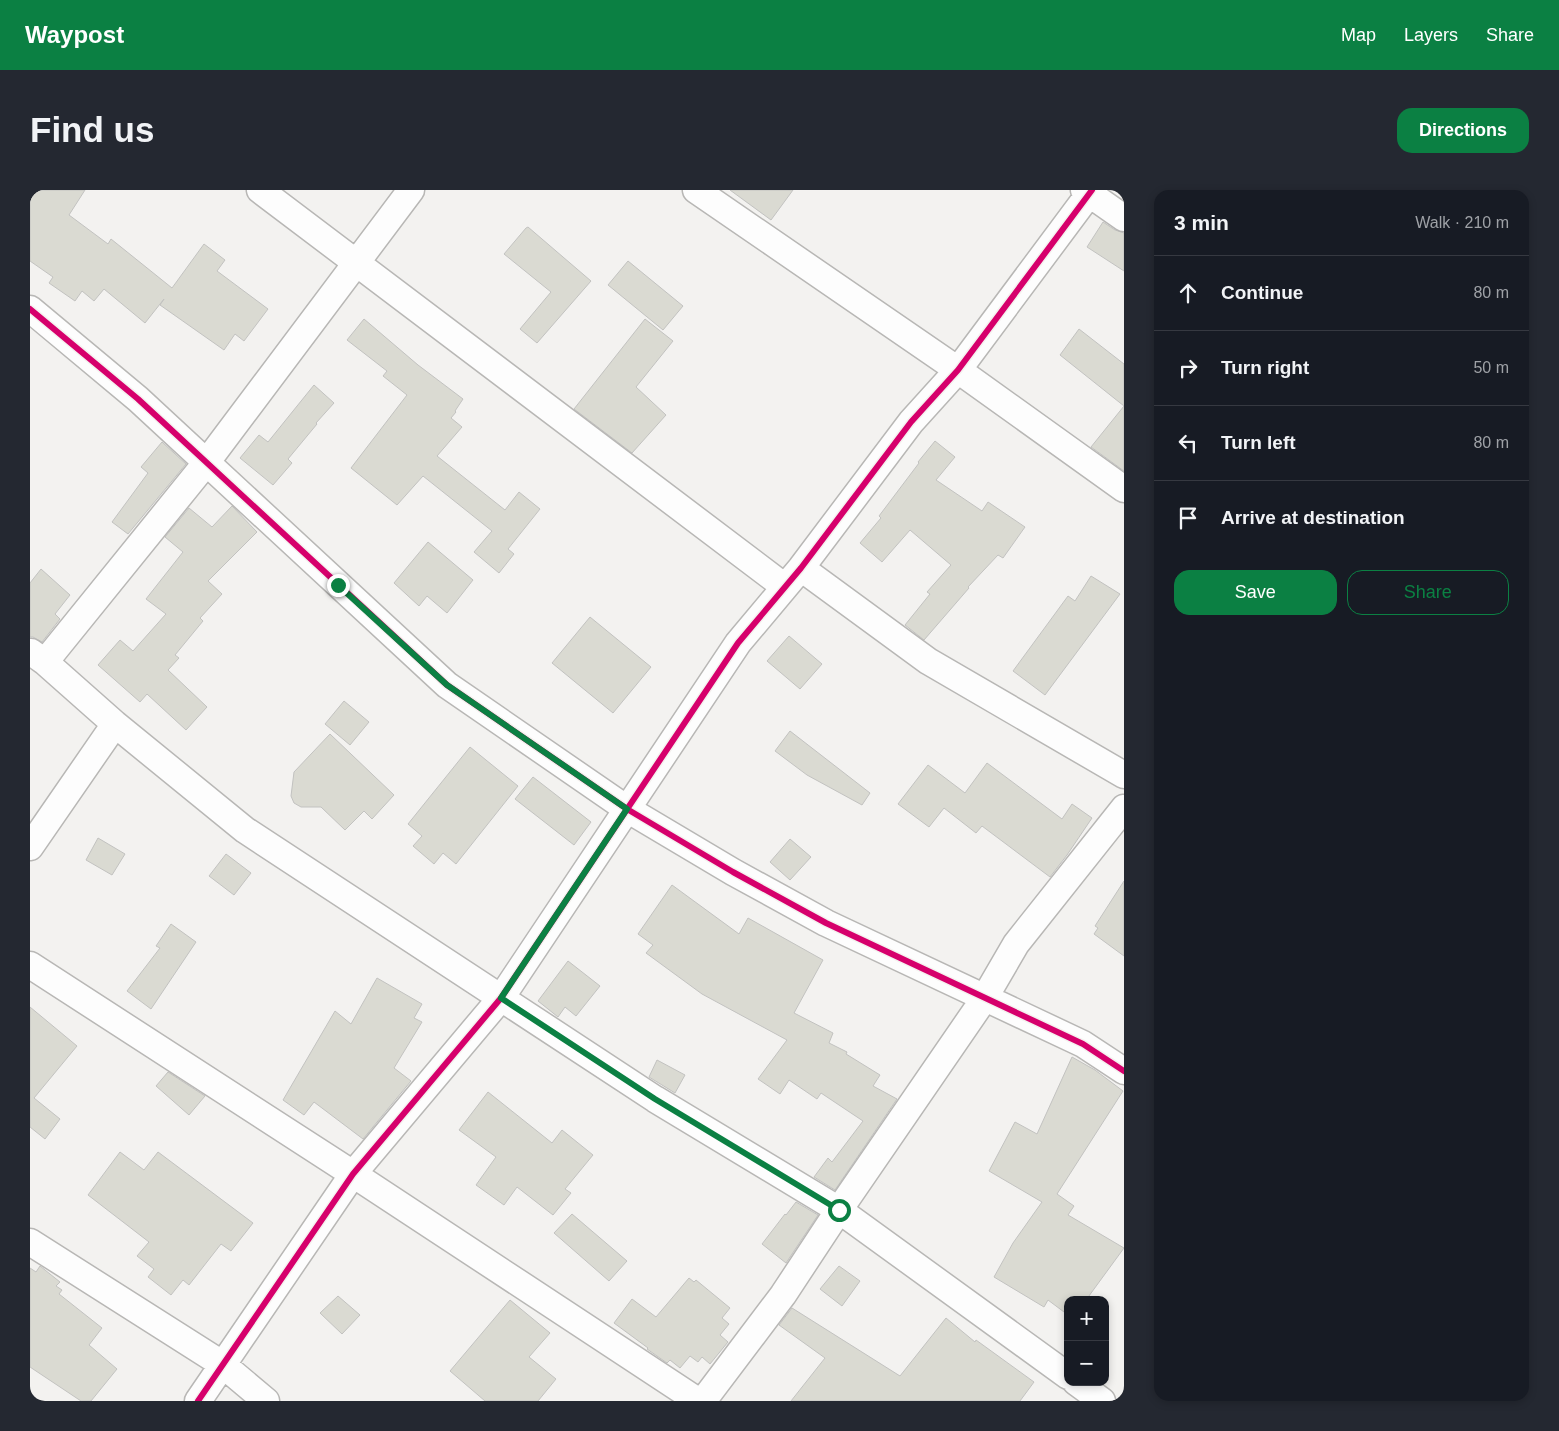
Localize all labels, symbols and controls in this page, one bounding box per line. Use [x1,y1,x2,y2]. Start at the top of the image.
text: Waypost [25,21,124,48]
text: Map [1341,25,1376,45]
text: Layers [1404,25,1458,45]
text: Share [1486,25,1534,45]
button: Directions [1397,108,1529,153]
text: Find us [30,110,154,149]
text: 3 min [1174,211,1229,234]
text: Walk · 210 m [1415,214,1509,231]
icon: ahead [1174,279,1202,307]
text: Continue [1221,282,1303,303]
text: 80 m [1473,284,1509,301]
icon: right [1174,354,1202,382]
text: Turn right [1221,357,1309,378]
text: 50 m [1473,359,1509,376]
icon: left [1174,429,1202,457]
text: Turn left [1221,432,1296,453]
text: 80 m [1473,434,1509,451]
icon: arrive [1174,504,1202,532]
text: Arrive at destination [1221,507,1405,528]
button: Save [1174,570,1337,615]
button: Share [1347,570,1509,615]
route end [327,574,350,597]
route start [828,1199,851,1222]
map controls [1064,1296,1109,1386]
button: + [1064,1296,1109,1341]
button: − [1064,1341,1109,1386]

